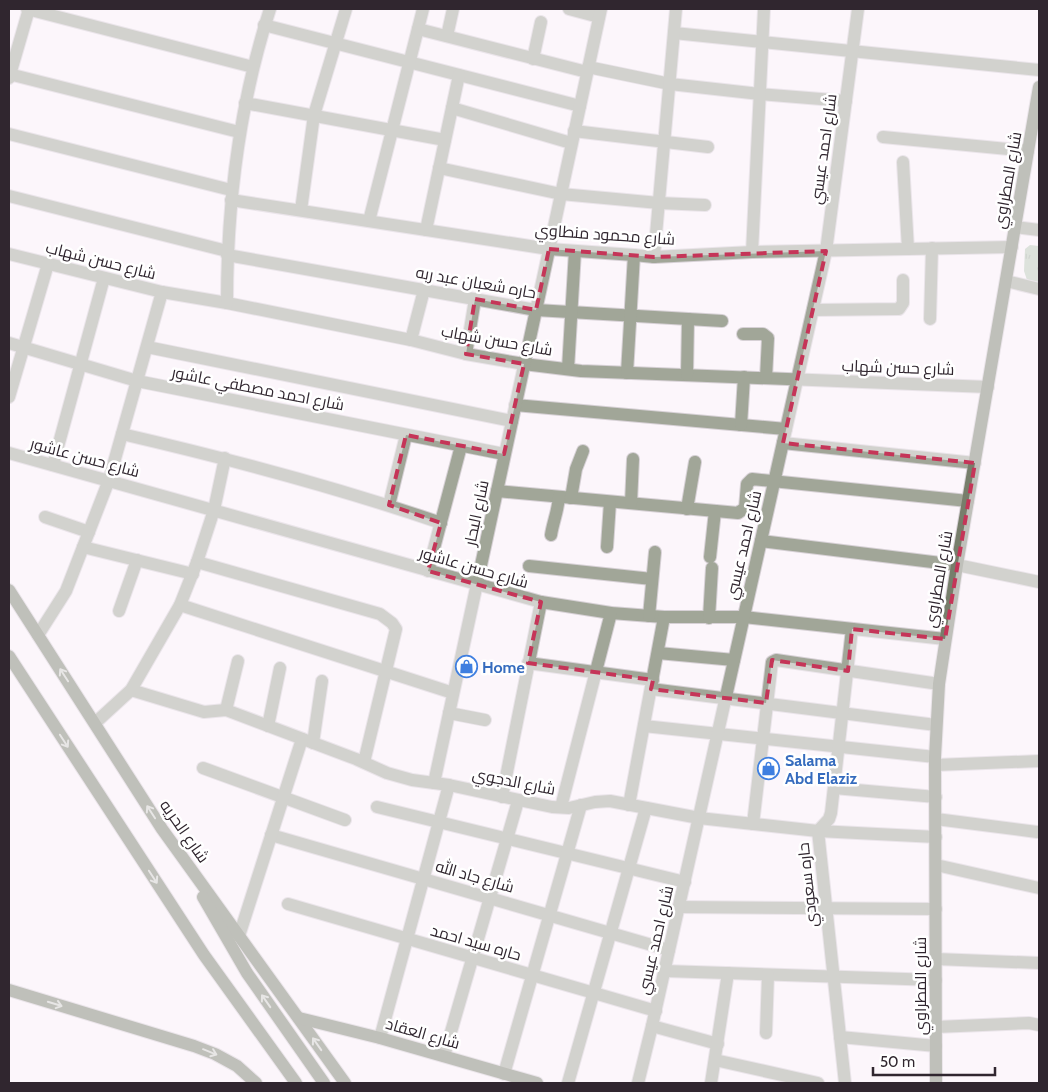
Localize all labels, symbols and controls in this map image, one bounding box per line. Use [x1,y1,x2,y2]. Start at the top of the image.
street label: شارع احمد عيسي [806,93,844,206]
street label: شارع المطراوي [990,130,1029,231]
street label: شارع محمود منطاوي [534,220,676,253]
street label: شارع حسن شهاب [43,238,158,285]
street label: حاره شعبان عبد ربه [414,263,538,303]
street label: شارع حسن شهاب [439,321,554,362]
street label: شارع حسن شهاب [841,356,955,381]
street label: شارع احمد مصطفي عاشور [168,362,346,418]
street label: شارع حسن عاشور [27,433,142,483]
street label: شارع البحار [460,479,495,549]
street label: شارع احمد عيسي [722,489,768,602]
street label: شارع المطراوي [921,529,960,630]
street label: شارع حسن عاشور [416,543,531,594]
shop icon: Home [454,655,478,679]
place label: Home [482,658,525,677]
one-way arrow [59,668,69,682]
one-way arrow [59,733,69,747]
place label: Salama Abd Elaziz [785,751,858,788]
shop icon: Salama Abd Elaziz [757,757,781,781]
street label: شارع الدجوي [470,764,557,803]
street label: شارع الحريه [154,796,213,868]
one-way arrow [146,805,156,819]
street label: حاره سعودي [794,841,825,928]
street label: شارع جاد الله [433,855,517,899]
one-way arrow [149,869,159,883]
street label: شارع احمد عيسي [634,884,680,997]
street label: حاره سيد احمد [428,920,523,964]
street label: شارع المطراوي [911,937,934,1035]
one-way arrow [261,994,271,1008]
one-way arrow [47,999,63,1009]
street label: شارع العقاد [383,1014,462,1055]
one-way arrow [312,1037,322,1051]
scale bar [873,1044,996,1076]
one-way arrow [202,1048,217,1058]
text: 50 m [880,1053,915,1071]

